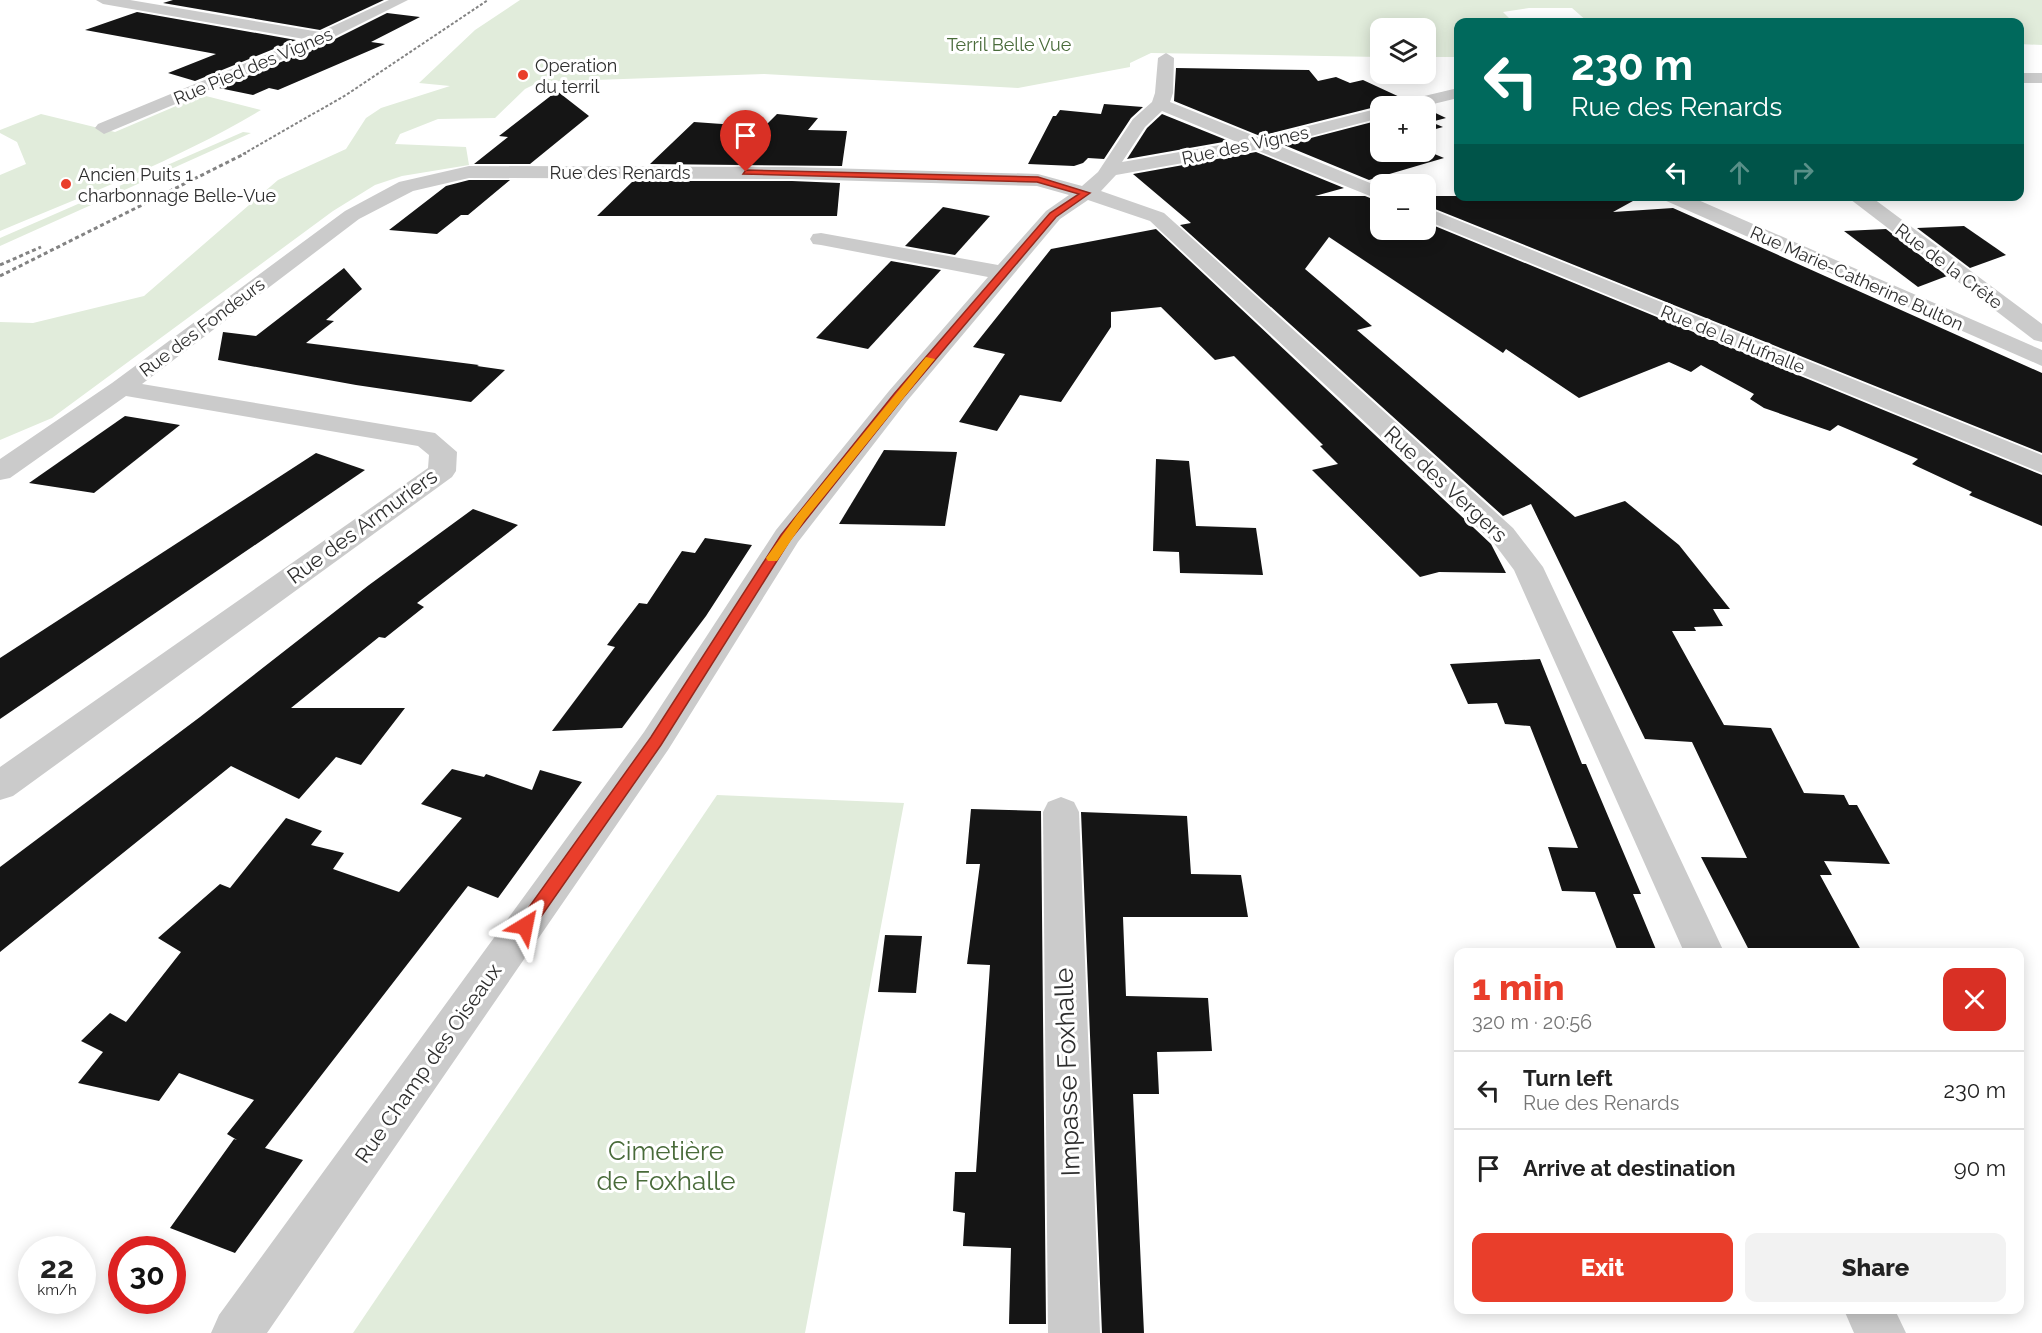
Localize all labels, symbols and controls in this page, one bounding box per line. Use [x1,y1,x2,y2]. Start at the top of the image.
map controls [1370,18,1436,240]
button: layers [1370,18,1436,84]
street label: Rue Pied des Vignes [170,23,336,109]
park label: Terril Belle Vue [947,34,1072,55]
text: 230 m [1571,41,1693,90]
icon: left [1472,42,1550,120]
place label: Operation du terril [535,55,617,97]
marker: Operation du terril [516,68,530,82]
text: Rue des Renards [1571,91,1782,122]
button: + [1370,96,1436,162]
pin [720,110,771,172]
icon: arrive [729,119,762,152]
street label: Rue des Vignes [1180,121,1311,169]
icon: left [1660,156,1693,189]
icon: ahead [1723,156,1756,189]
icon: right [1786,156,1819,189]
street label: Rue des Renards [550,162,691,183]
place label: Ancien Puits 1 charbonnage Belle-Vue [78,164,276,206]
button: − [1370,174,1436,240]
marker: Ancien Puits 1 charbonnage Belle-Vue [59,177,73,191]
street label: Rue de la Crête [1891,219,2007,313]
street label: Rue Marie-Catherine Bulton [1747,221,1967,335]
street label: Rue des Fondeurs [135,273,269,381]
street label: Rue de la Hufnalle [1658,300,1809,378]
street label: Rue des Vergers [1379,421,1513,547]
street label: Rue des Armuriers [282,463,442,589]
position arrow [493,894,557,958]
street label: Rue Champ des Oiseaux [350,958,507,1167]
text: 1 min [1472,966,1564,1008]
street label: Impasse Foxhalle [1048,967,1086,1177]
button: close [1943,968,2006,1031]
text: 320 m · 20:56 [1472,1010,1592,1034]
text: Turn left [1523,1065,1613,1091]
icon: left [1472,1074,1505,1107]
text: 230 m [1943,1077,2006,1103]
text: Rue des Renards [1523,1091,1679,1115]
park label: Cimetière de Foxhalle [596,1136,736,1196]
icon: arrive [1472,1152,1505,1185]
text: Arrive at destination [1523,1155,1736,1181]
text: 90 m [1954,1155,2006,1181]
button: Exit [1472,1233,1733,1302]
button: Share [1745,1233,2006,1302]
speed limit sign: 30 [108,1236,186,1314]
text: 22 [40,1250,74,1285]
text: km/h [37,1281,77,1299]

